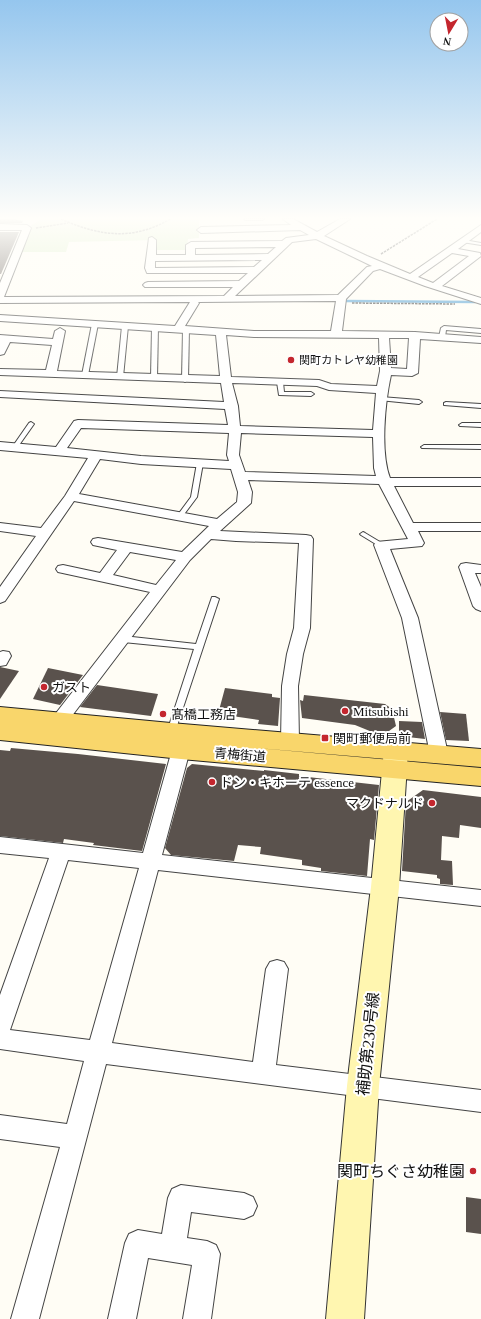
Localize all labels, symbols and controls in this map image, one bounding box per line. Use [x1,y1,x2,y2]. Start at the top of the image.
north arrow [429,12,469,52]
text: N [442,35,452,48]
place label: 関町カトレヤ幼稚園 [299,354,398,366]
marker: 関町カトレヤ幼稚園 [286,355,296,365]
place label: ガスト [52,680,91,695]
marker: ガスト [39,682,49,692]
place label: Mitsubishi [353,704,409,719]
marker: Mitsubishi [340,706,350,716]
place label: 髙橋工務店 [171,707,236,722]
marker: 髙橋工務店 [158,709,168,719]
place label: 関町郵便局前 [333,731,411,746]
marker: 関町郵便局前 [320,733,330,743]
street label: 青梅街道 [213,745,267,765]
place label: ドン・キホーテ essence [220,775,354,790]
marker: ドン・キホーテ essence [207,777,217,787]
place label: マクドナルド [346,796,424,811]
marker: マクドナルド [427,798,437,808]
street label: 補助第230号線 [354,991,382,1097]
place label: 関町ちぐさ幼稚園 [337,1163,465,1180]
marker: 関町ちぐさ幼稚園 [468,1166,478,1176]

